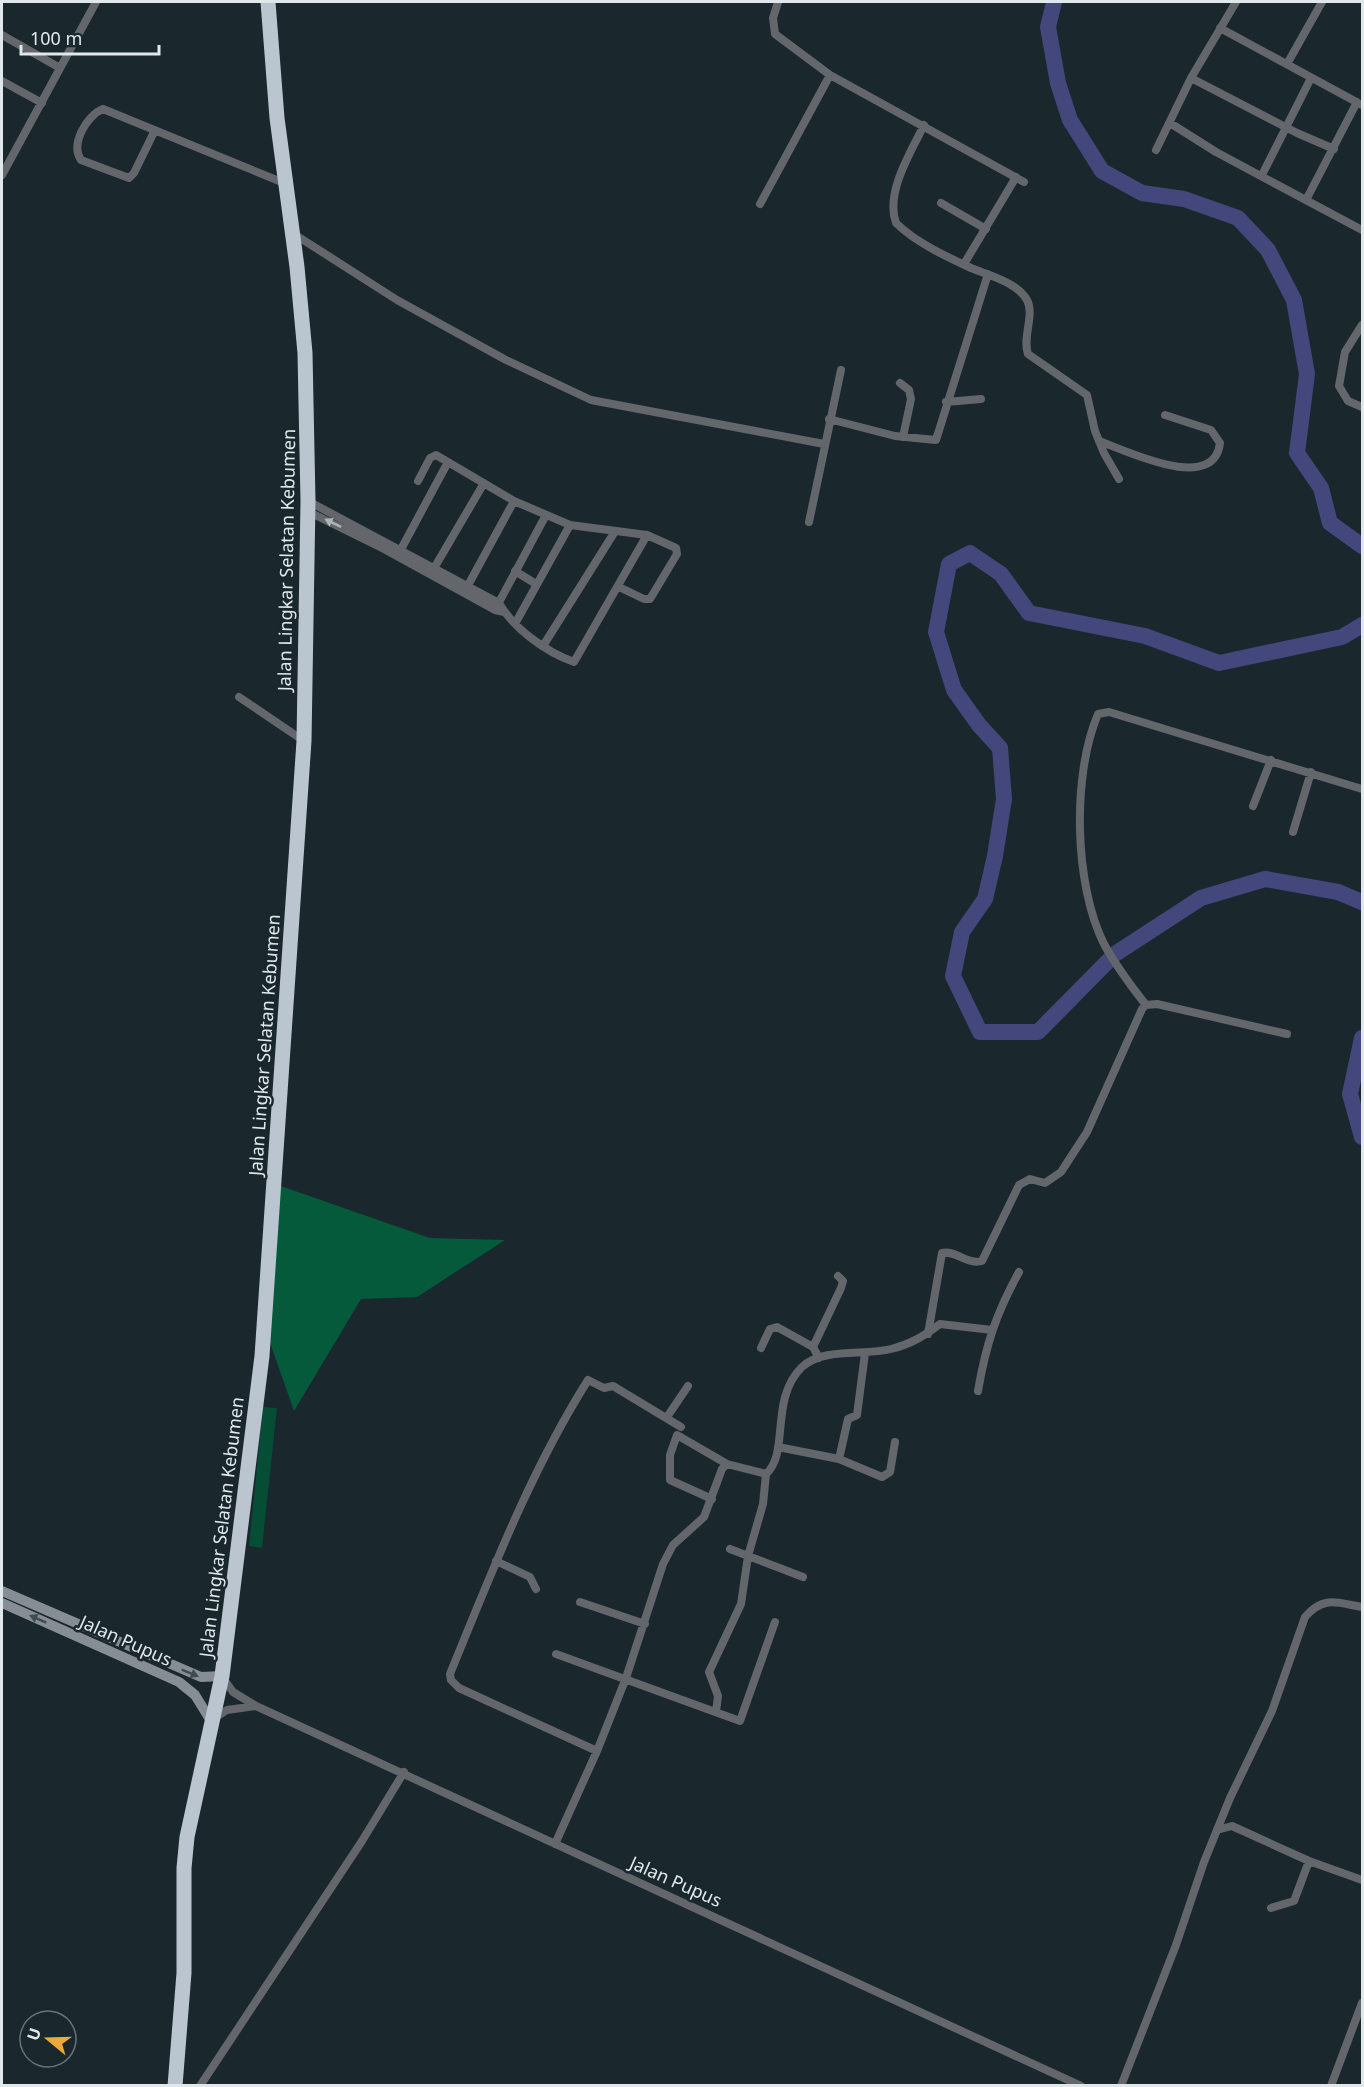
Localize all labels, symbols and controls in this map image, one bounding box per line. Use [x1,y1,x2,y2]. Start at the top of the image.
scale bar [21,18,159,56]
text: 100 m [30,26,82,50]
street label: Jalan Lingkar Selatan Kebumen [272,429,300,693]
one-way arrow [324,518,341,527]
street label: Jalan Lingkar Selatan Kebumen [243,913,285,1179]
street label: Jalan Lingkar Selatan Kebumen [193,1395,249,1661]
street label: Jalan Pupus [74,1608,176,1671]
one-way arrow [30,1615,47,1624]
one-way arrow [181,1669,199,1678]
street label: Jalan Pupus [624,1849,726,1912]
north arrow [18,2009,78,2069]
text: U [21,2025,46,2043]

